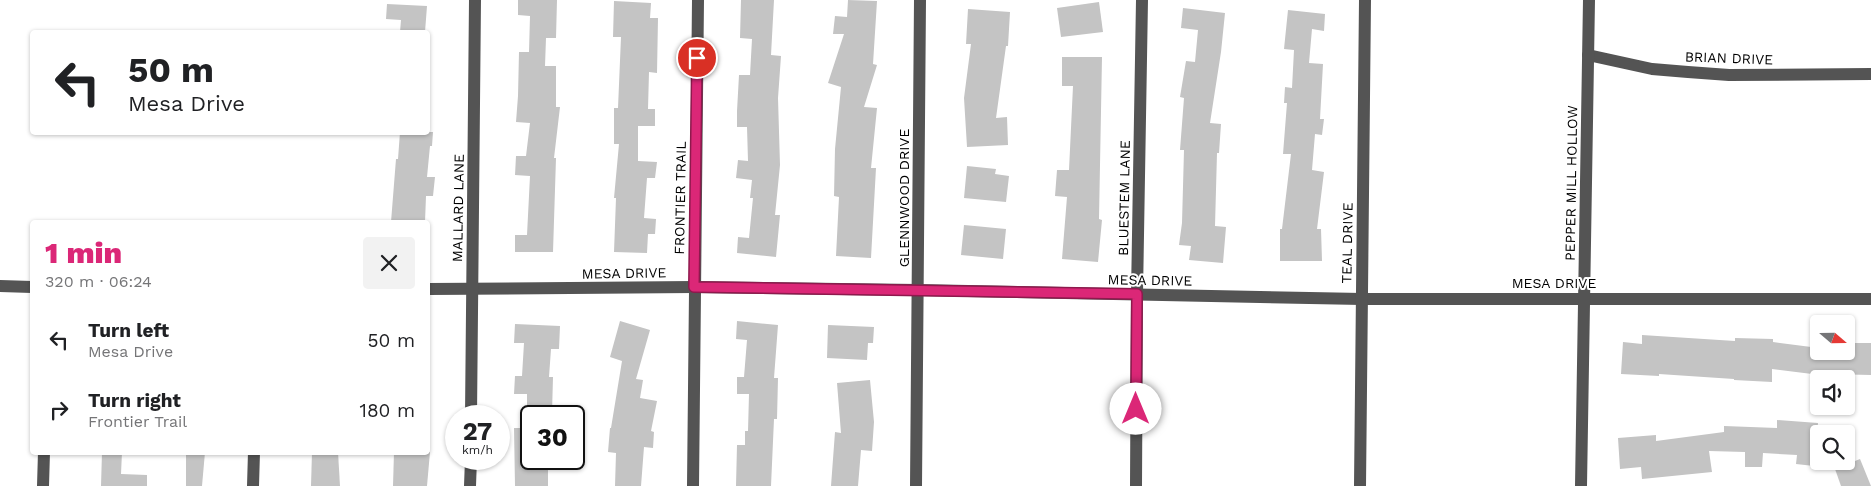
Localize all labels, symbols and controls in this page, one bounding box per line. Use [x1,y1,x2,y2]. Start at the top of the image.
pin [676,37,718,79]
icon: arrive [683,44,711,72]
street label: BRIAN DRIVE [1685,48,1774,68]
text: 50 m [128,49,214,91]
icon: left [45,50,110,115]
text: Mesa Drive [128,91,245,116]
street label: PEPPER MILL HOLLOW [1562,105,1580,261]
street label: GLENNWOOD DRIVE [896,129,912,267]
street label: BLUESTEM LANE [1115,140,1133,256]
street label: FRONTIER TRAIL [671,141,689,255]
street label: MALLARD LANE [449,154,467,262]
street label: TEAL DRIVE [1338,202,1356,284]
text: 1 min [45,235,122,270]
button: close [363,237,415,289]
street label: MESA DRIVE [581,264,667,282]
street label: MESA DRIVE [1107,271,1193,289]
text: 320 m · 06:24 [45,272,152,291]
street label: MESA DRIVE [1512,275,1596,291]
north arrow [1810,315,1855,360]
map controls [1810,315,1855,470]
text: Turn left [88,319,169,342]
icon: left [45,326,73,354]
text: 50 m [368,329,415,352]
text: Mesa Drive [88,342,173,361]
button: sound [1810,370,1855,415]
position arrow [1109,382,1161,434]
text: Turn right [88,389,181,412]
icon: right [45,396,73,424]
text: 180 m [359,399,415,422]
speed limit sign: 30 [520,405,585,470]
text: Frontier Trail [88,412,187,431]
text: 27 [463,417,492,446]
button: search [1810,425,1855,470]
text: km/h [462,443,493,457]

